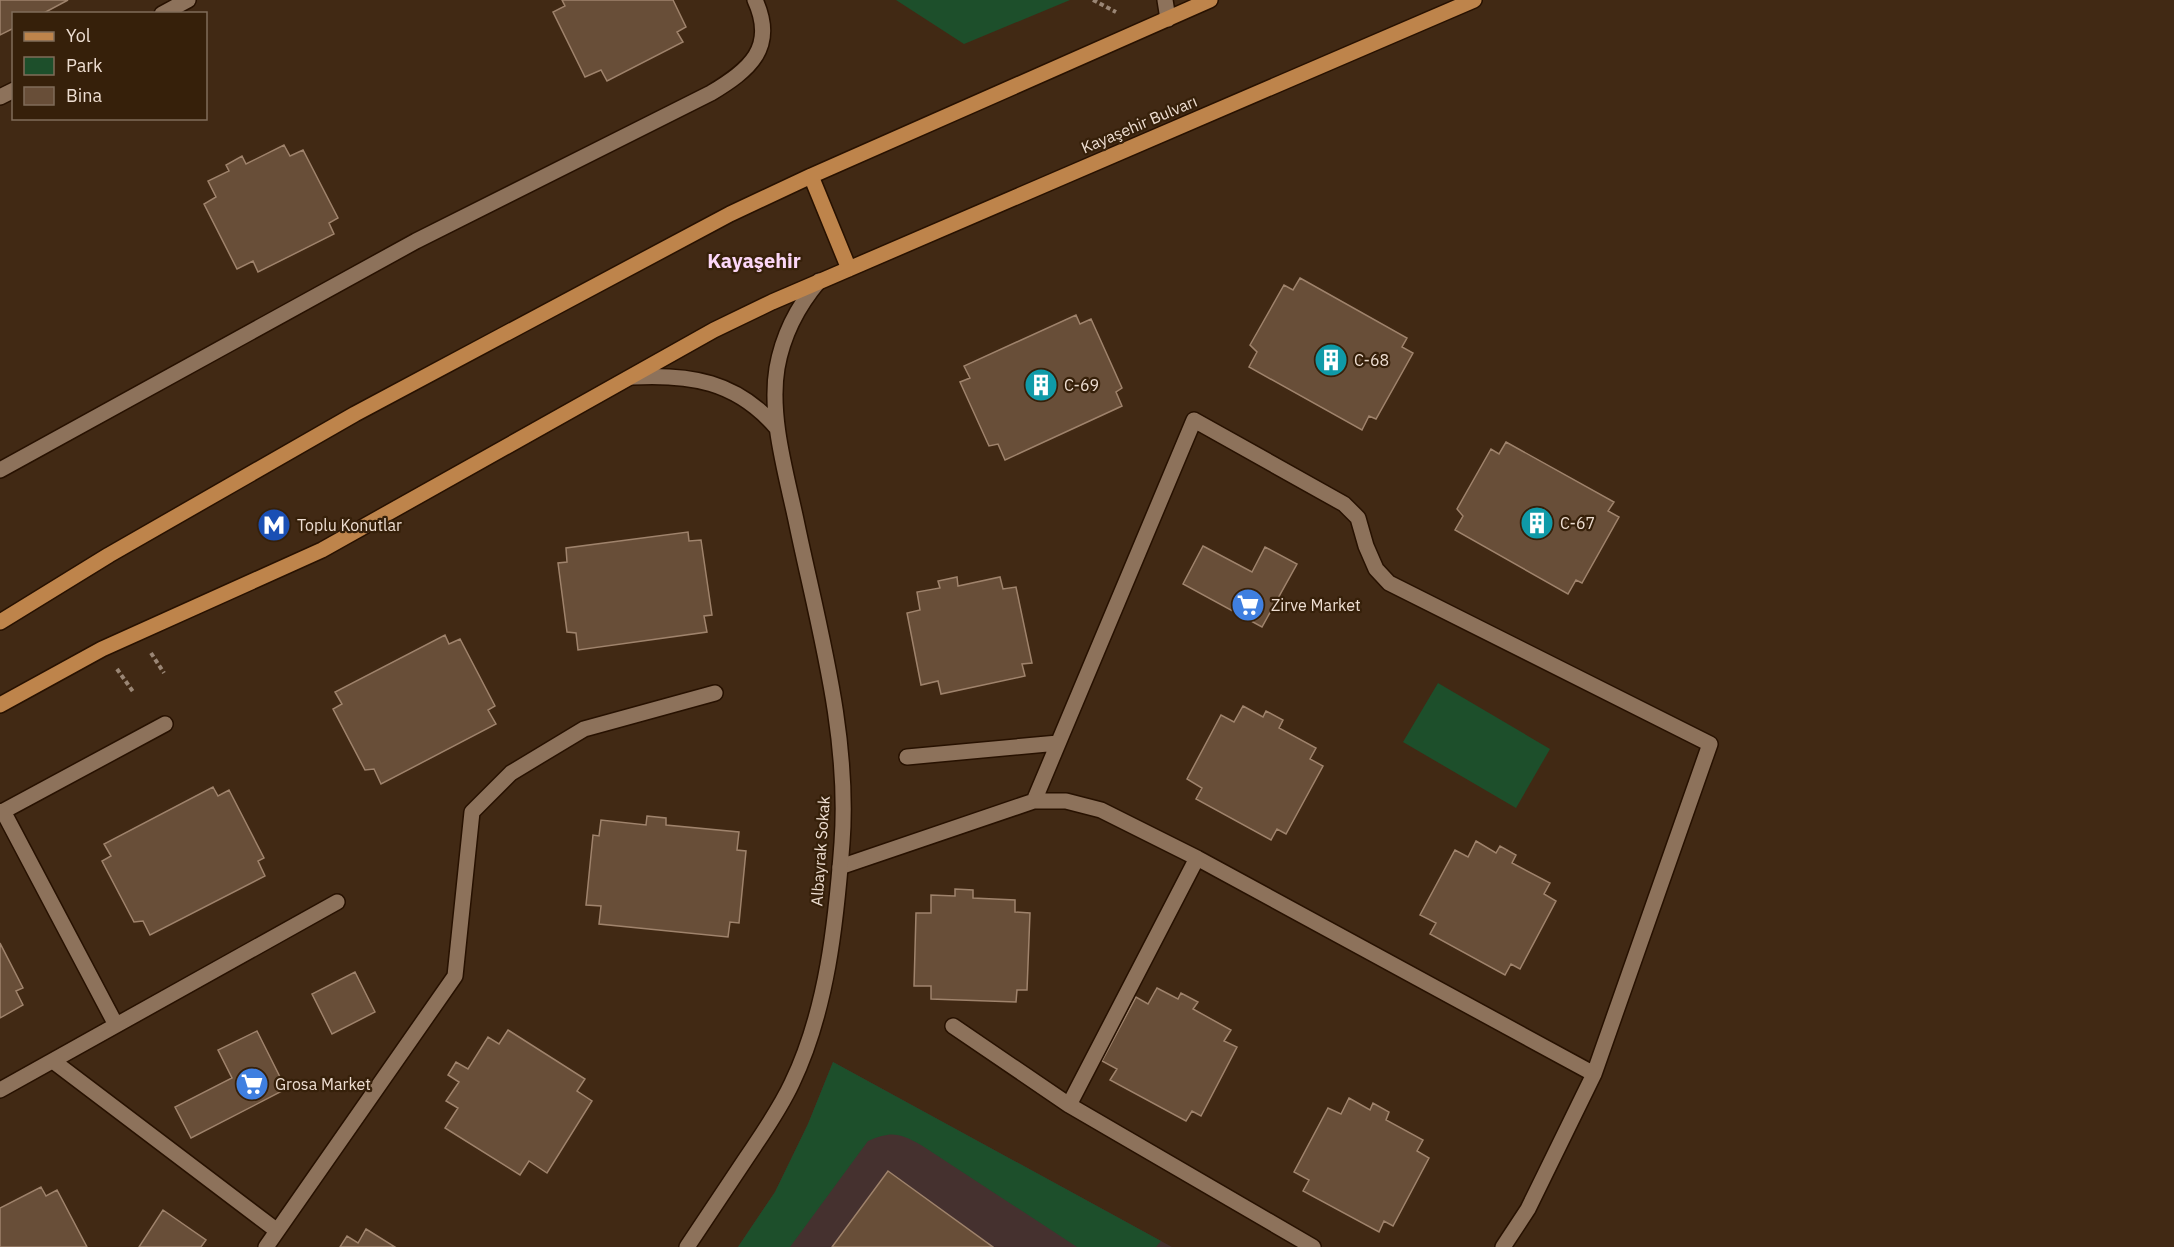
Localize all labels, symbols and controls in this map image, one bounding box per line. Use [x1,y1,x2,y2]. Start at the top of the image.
legend [12,12,207,120]
text: Yol [66,24,91,47]
text: Park [66,54,103,77]
text: Bina [66,84,102,107]
street label: Kayaşehir Bulvarı [1078,91,1200,157]
district label: Kayaşehir [707,247,801,274]
building icon: C-68 [1313,342,1349,378]
place label: C-68 [1354,350,1389,370]
building icon: C-69 [1023,367,1059,403]
place label: C-69 [1064,375,1099,395]
building icon: C-67 [1519,505,1555,541]
metro station icon: Toplu Konutlar [256,507,292,543]
place label: C-67 [1560,513,1595,533]
place label: Toplu Konutlar [297,515,402,535]
supermarket icon: Zirve Market [1230,587,1266,623]
place label: Zirve Market [1271,595,1361,615]
street label: Albayrak Sokak [806,795,834,907]
supermarket icon: Grosa Market [234,1066,270,1102]
place label: Grosa Market [275,1074,371,1094]

